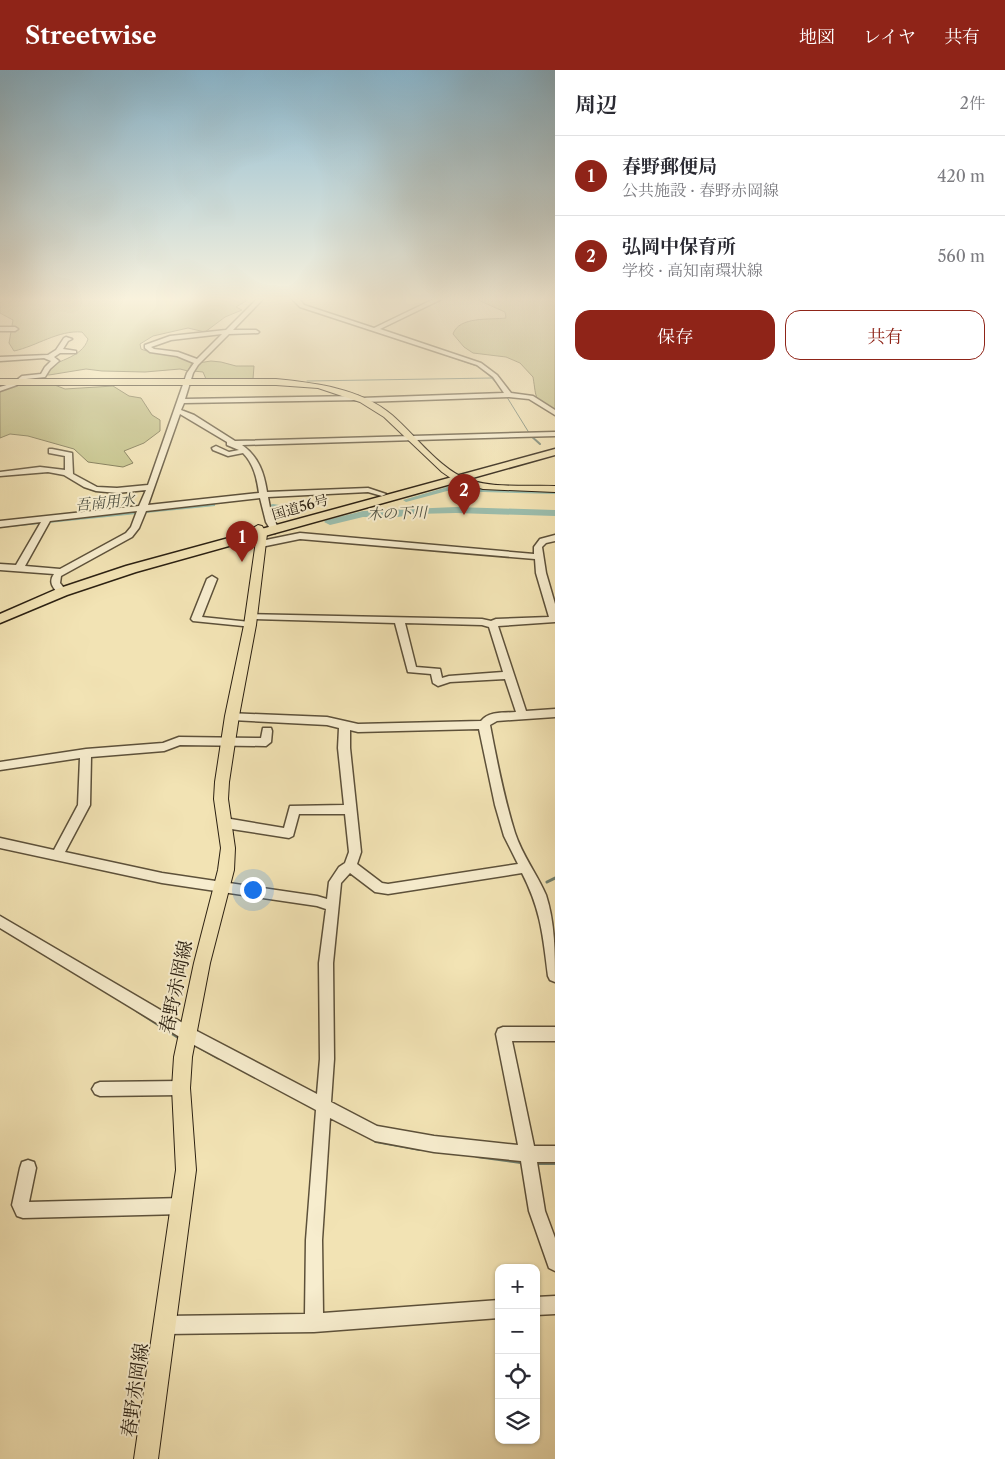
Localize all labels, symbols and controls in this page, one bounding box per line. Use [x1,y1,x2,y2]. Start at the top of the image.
text: Streetwise [25,21,157,50]
text: 地図 [799,26,835,48]
text: レイヤ [863,26,916,48]
text: 共有 [944,26,980,48]
text: 周辺 [575,92,617,117]
text: 2件 [960,93,985,113]
text: 春野郵便局 [622,155,717,178]
text: 1 [587,166,595,186]
text: 420 m [937,166,985,186]
text: 公共施設 · 春野赤岡線 [622,180,779,200]
text: 弘岡中保育所 [622,235,736,258]
text: 2 [586,246,596,266]
text: 560 m [938,246,985,266]
text: 学校 · 高知南環状線 [622,260,763,280]
button: 保存 [575,310,775,360]
button: 共有 [785,310,985,360]
pin: 2 [448,474,480,515]
water label: 吾南用水 [74,489,138,515]
street label: 国道56号 [270,490,330,524]
water label: 木の下川 [367,502,429,524]
pin: 1 [226,521,258,562]
your location [240,877,266,903]
street label: 春野赤岡線 [155,938,197,1036]
map controls [495,1264,540,1444]
button: + [495,1264,540,1309]
button: − [495,1309,540,1354]
street label: 春野赤岡線 [117,1341,153,1439]
button: locate [495,1354,540,1399]
button: layers [495,1399,540,1444]

